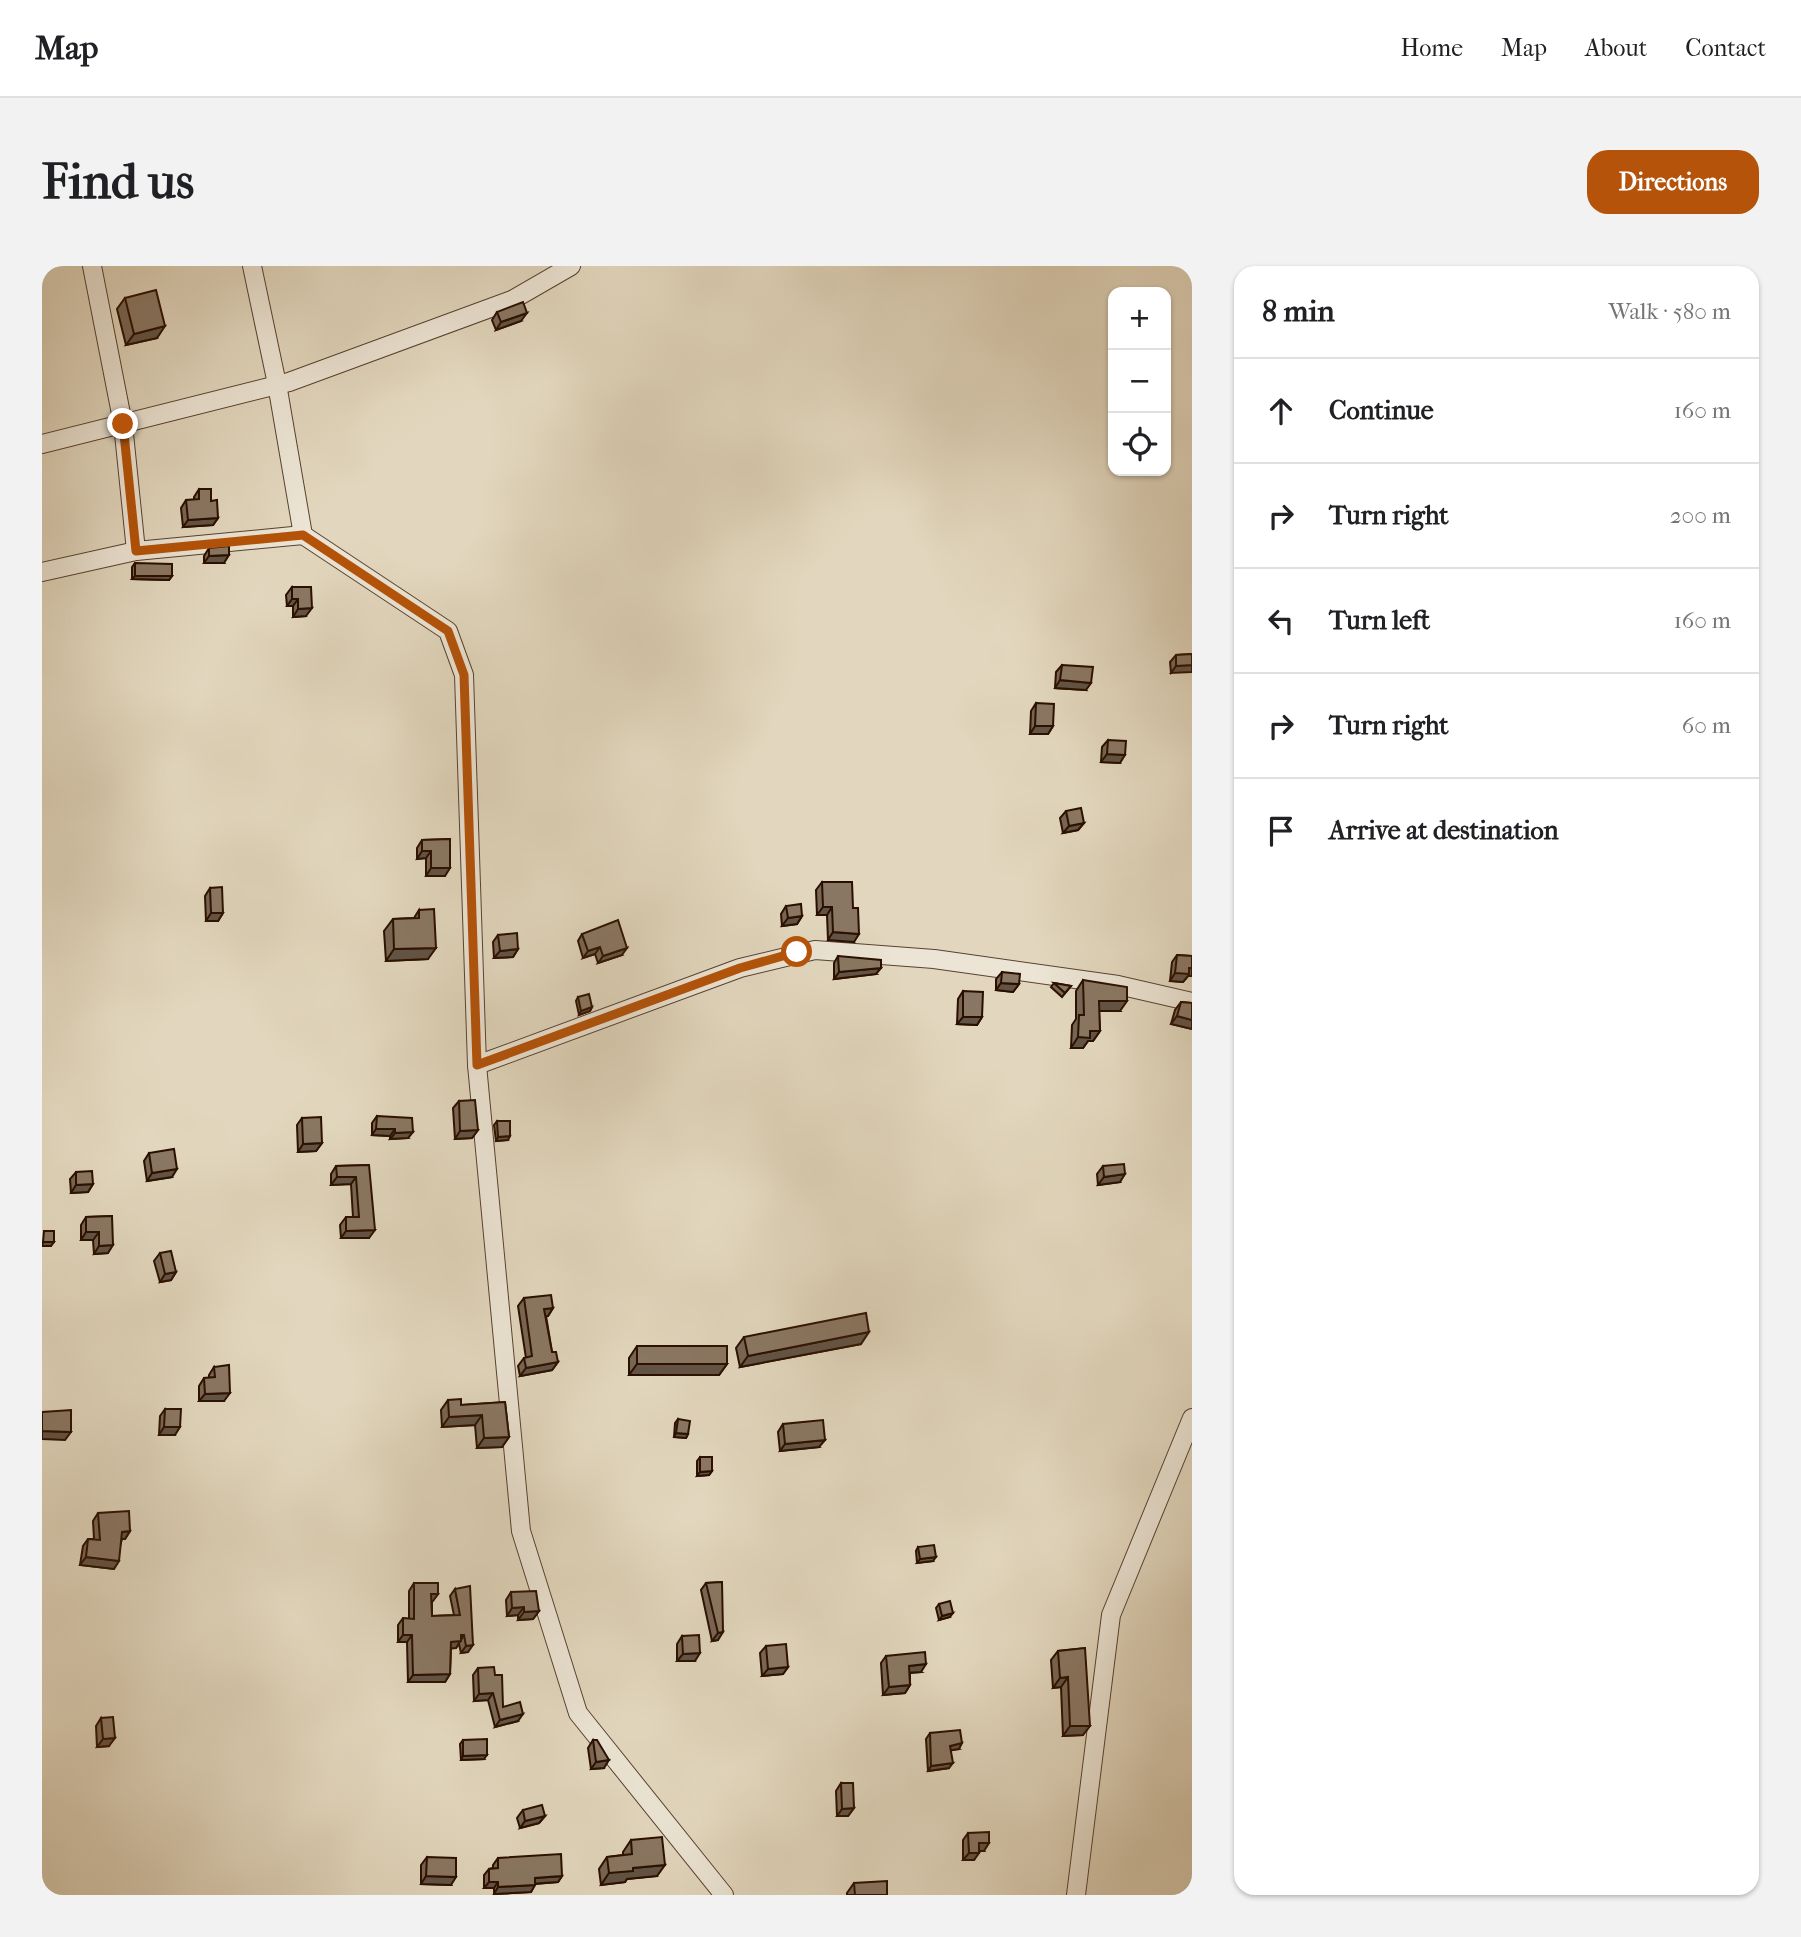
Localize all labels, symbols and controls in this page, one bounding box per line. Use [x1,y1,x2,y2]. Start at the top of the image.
text: Map [35,29,98,68]
text: Home [1401,34,1463,62]
text: Map [1501,34,1547,62]
text: About [1585,34,1647,62]
text: Contact [1685,34,1766,62]
button: Directions [1587,150,1759,214]
text: Find us [42,153,194,211]
map controls [1108,287,1171,476]
button: + [1108,287,1171,350]
text: 8 min [1262,294,1335,329]
text: Walk · 580 m [1608,298,1731,325]
button: − [1108,350,1171,413]
icon: ahead [1262,392,1300,430]
text: Continue [1329,395,1434,426]
text: 160 m [1674,397,1731,424]
route end [107,408,138,439]
button: locate [1108,413,1171,476]
icon: right [1262,497,1300,535]
text: Turn right [1329,500,1449,531]
text: 200 m [1670,502,1731,529]
icon: left [1262,602,1300,640]
text: Turn left [1329,605,1430,636]
text: 160 m [1674,607,1731,634]
icon: right [1262,707,1300,745]
text: Turn right [1329,710,1449,741]
text: 60 m [1682,712,1731,739]
icon: arrive [1262,812,1300,850]
text: Arrive at destination [1329,815,1559,846]
route start [781,936,812,967]

